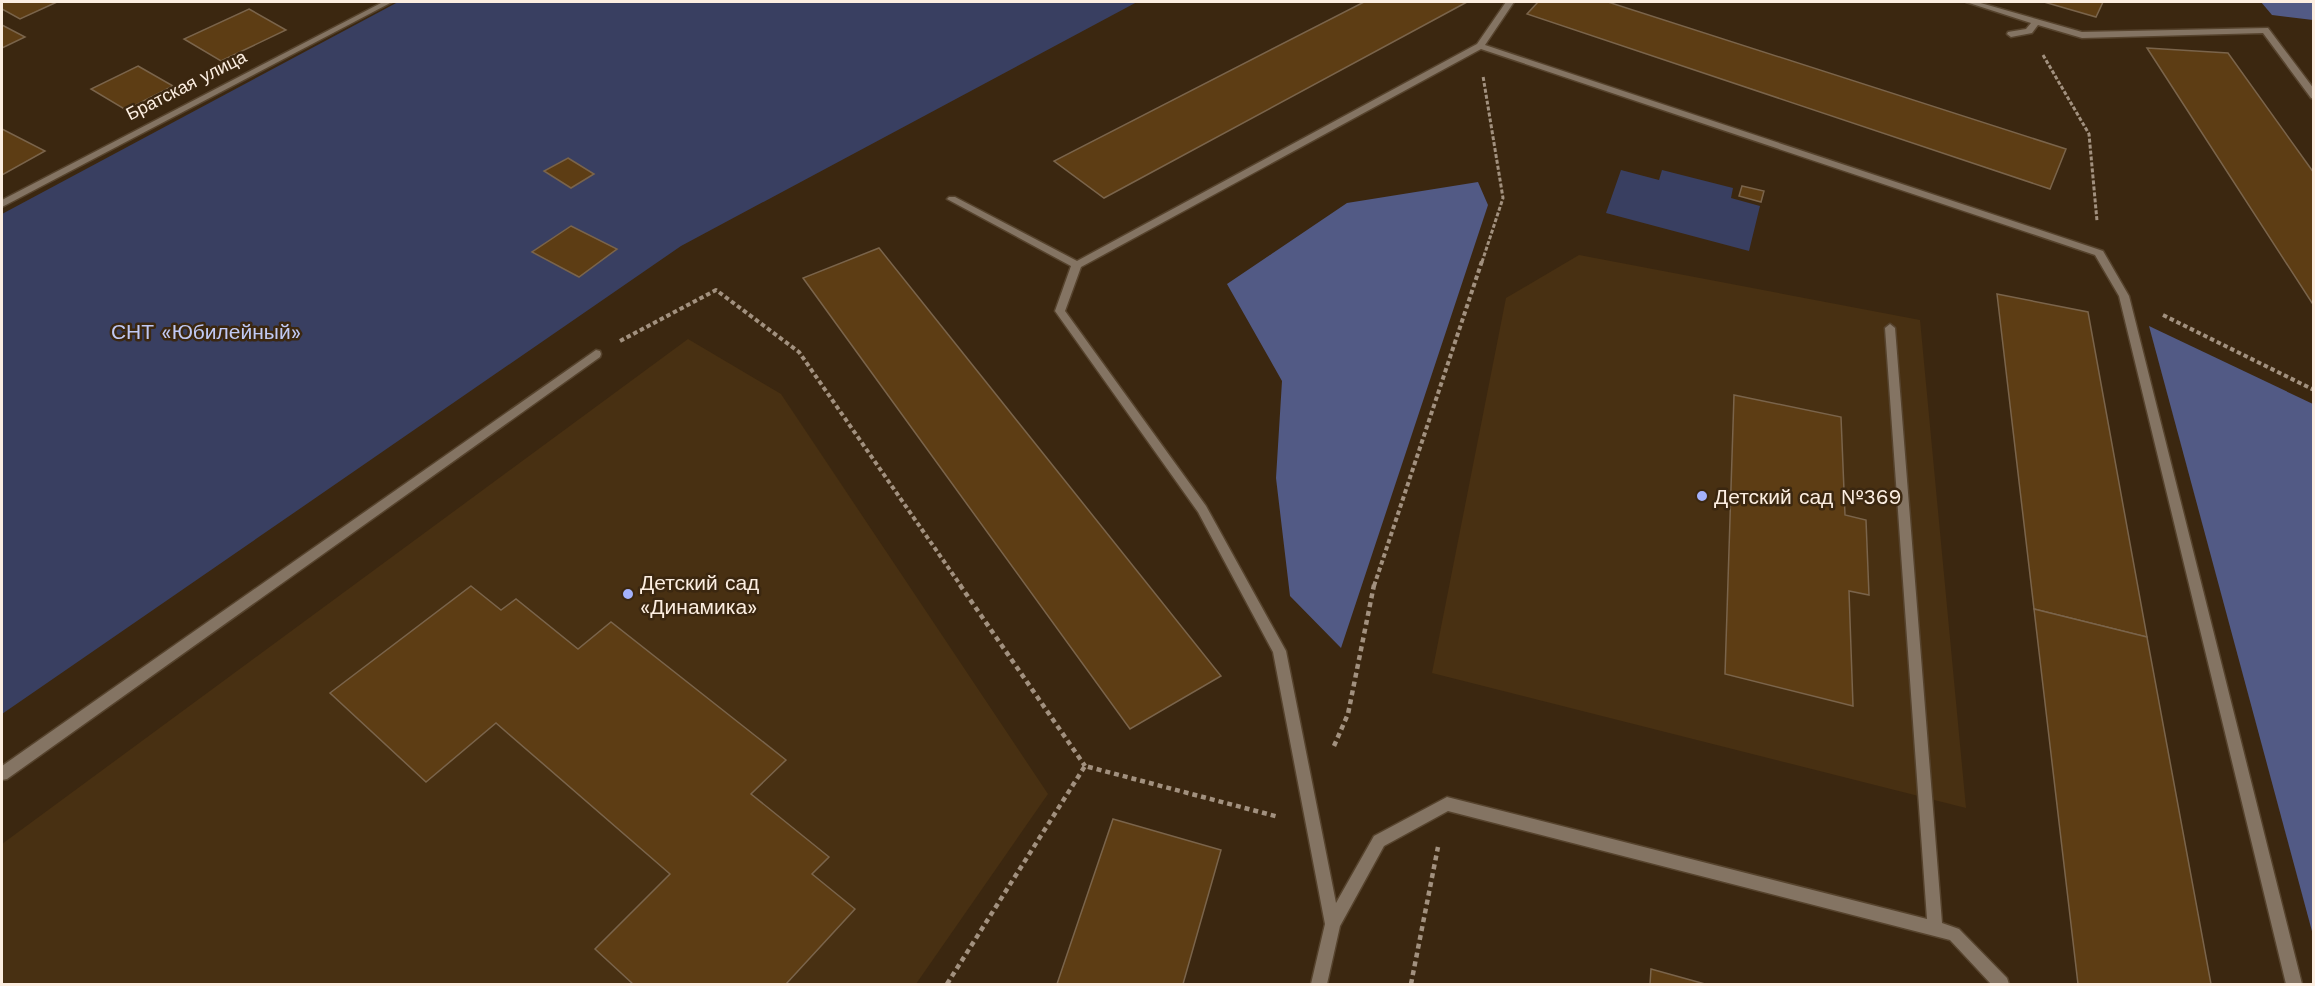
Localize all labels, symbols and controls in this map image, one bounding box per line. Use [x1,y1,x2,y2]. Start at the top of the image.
street label: Братская улица [122,45,251,124]
park label: СНТ «Юбилейный» [111,319,301,344]
place label: Детский сад №369 [1714,484,1901,509]
marker: Детский сад №369 [1695,489,1709,503]
place label: Детский сад «Динамика» [640,570,759,619]
marker: Детский сад «Динамика» [621,587,635,601]

